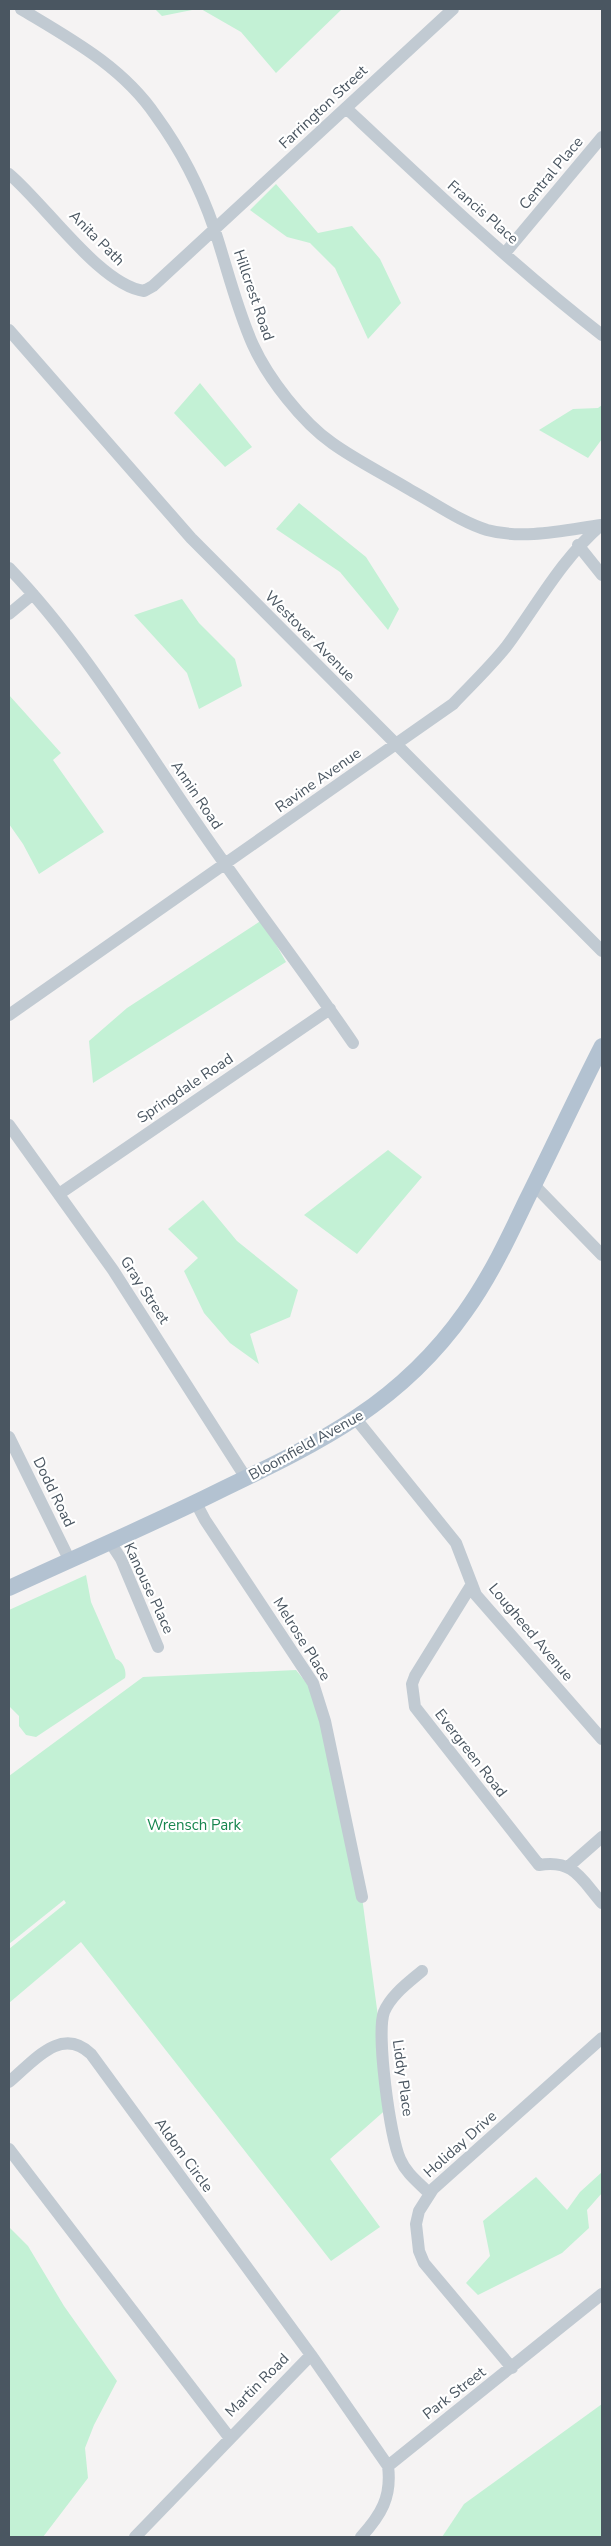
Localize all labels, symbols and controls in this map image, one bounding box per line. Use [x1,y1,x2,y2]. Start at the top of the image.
street label: Farrington Street [274,60,372,153]
street label: Central Place [515,132,587,214]
street label: Francis Place [443,176,523,248]
street label: Anita Path [65,206,129,270]
street label: Hillcrest Road [229,247,279,343]
street label: Westover Avenue [260,586,360,686]
street label: Ravine Avenue [271,743,365,817]
street label: Annin Road [167,757,227,833]
street label: Springdale Road [133,1048,237,1128]
street label: Gray Street [116,1252,175,1328]
street label: Bloomfield Avenue [245,1405,367,1485]
street label: Dodd Road [28,1454,80,1530]
street label: Kanouse Place [119,1539,179,1637]
street label: Lougheed Avenue [484,1579,578,1685]
street label: Melrose Place [268,1594,336,1684]
street label: Evergreen Road [430,1705,512,1801]
park label: Wrensch Park [147,1815,241,1835]
street label: Liddy Place [388,2038,418,2118]
street label: Holiday Drive [419,2106,501,2182]
street label: Aldom Circle [150,2114,218,2196]
street label: Martin Road [221,2349,293,2421]
street label: Park Street [418,2362,490,2424]

